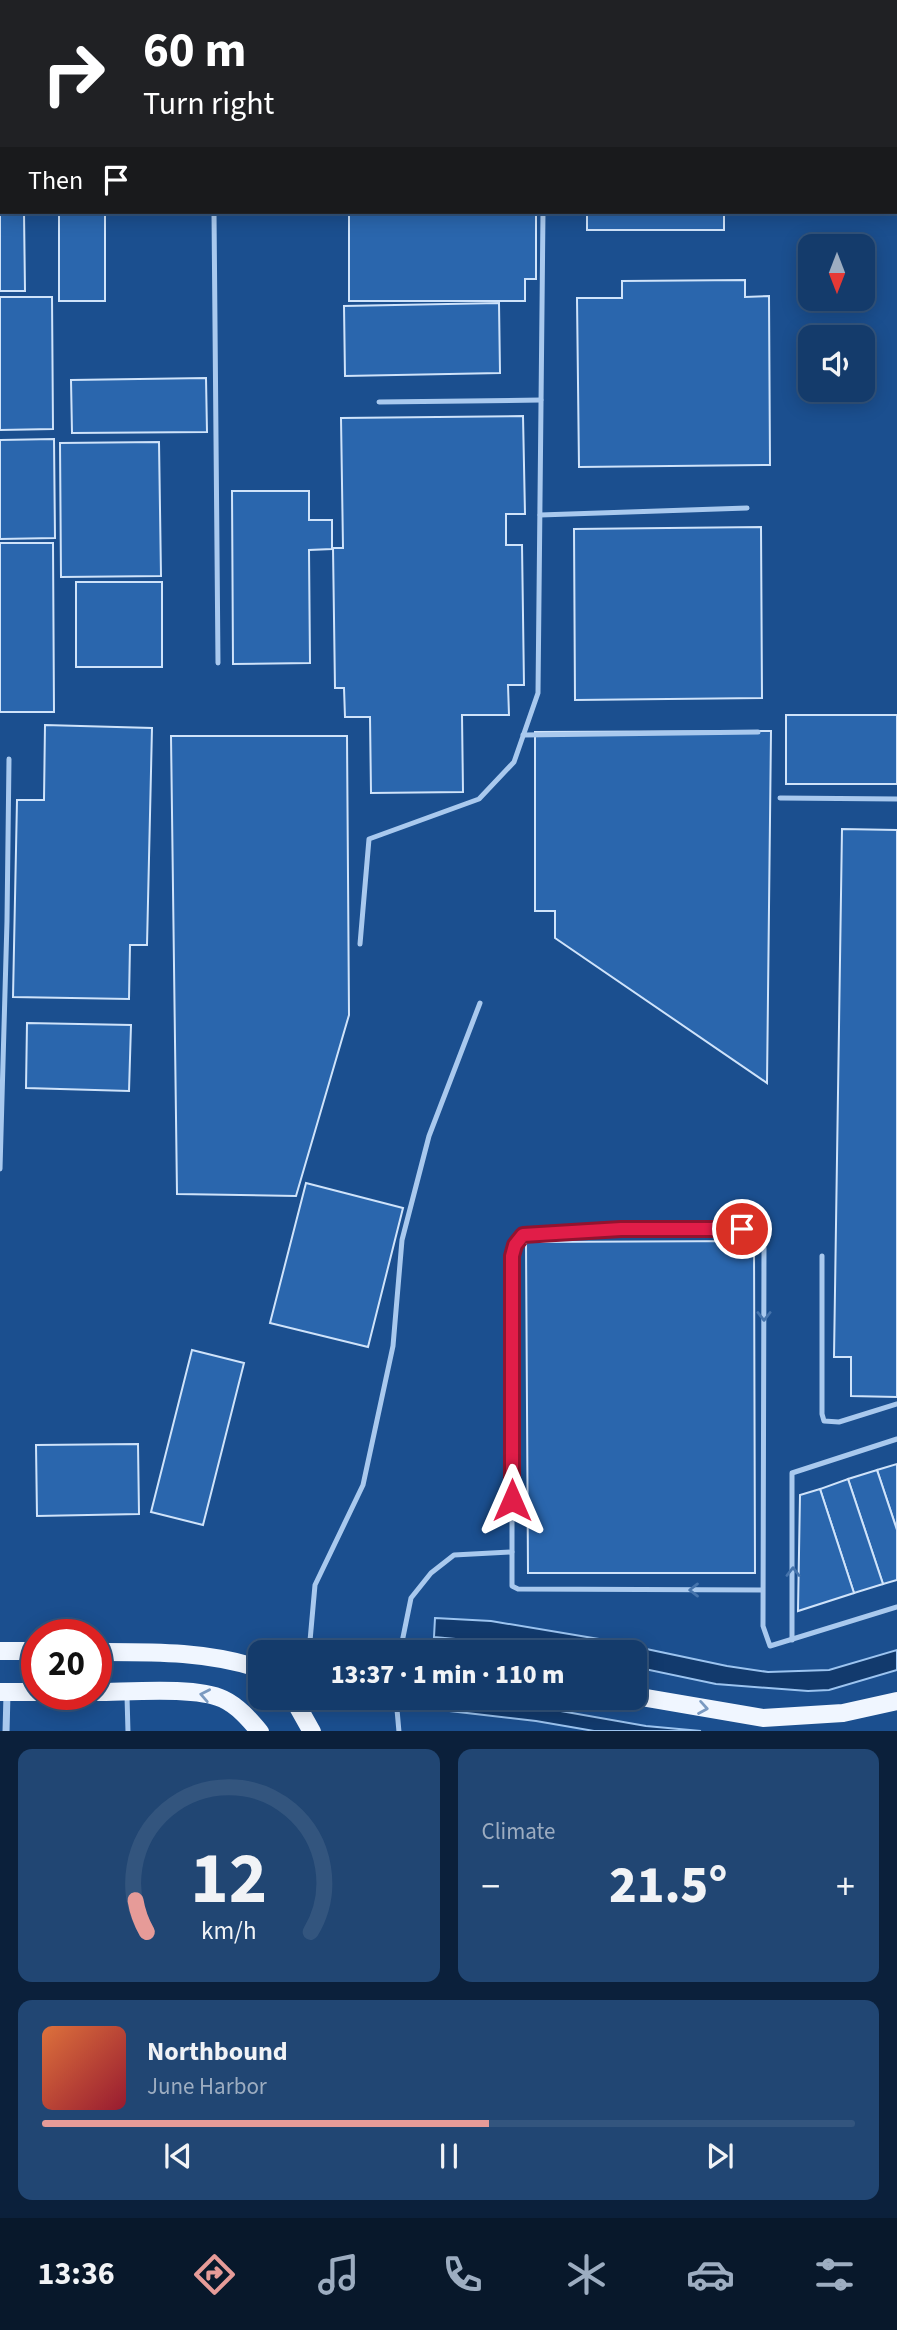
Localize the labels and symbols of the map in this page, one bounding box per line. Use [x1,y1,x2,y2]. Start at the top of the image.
north arrow [798,234,875,312]
pin [712,1199,772,1259]
one-way arrow [756,1311,771,1322]
position arrow [475,1463,549,1537]
one-way arrow [785,1566,801,1577]
one-way arrow [689,1582,699,1598]
speed limit sign: 20 [21,1619,112,1710]
one-way arrow [199,1688,211,1703]
one-way arrow [697,1700,708,1715]

